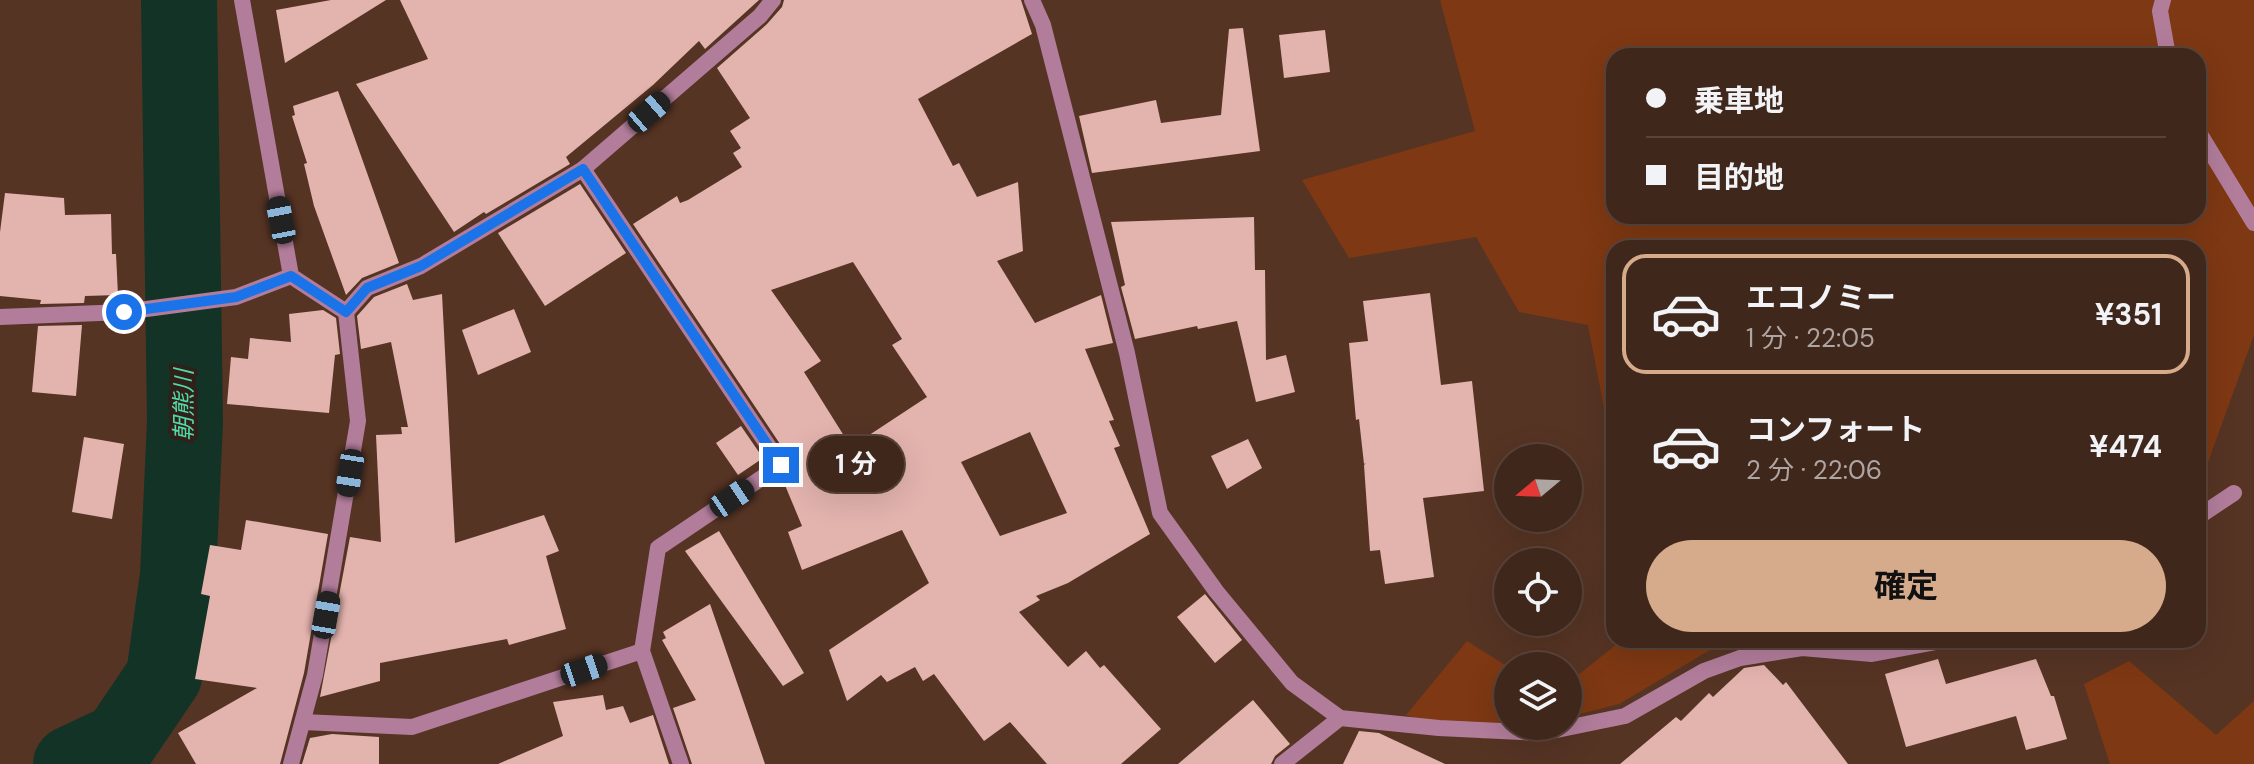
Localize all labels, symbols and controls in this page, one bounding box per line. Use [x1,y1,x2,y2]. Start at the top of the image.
text: 乗車地 [1694,81,1784,120]
car [623,87,675,137]
text: 目的地 [1694,158,1784,197]
car [265,194,297,246]
icon: car [1650,278,1722,350]
text: エコノミー [1746,278,1896,317]
route start [106,294,142,330]
text: ¥351 [2095,295,2162,334]
text: 1 分 · 22:05 [1746,321,1875,355]
water label: 朝熊川 [168,366,199,441]
icon: car [1650,410,1722,482]
text: コンフォート [1746,410,1925,449]
text: ¥474 [2089,427,2162,466]
callout: 1 分 [809,437,905,493]
north arrow [1494,444,1582,532]
map controls [1494,444,1582,740]
car [334,447,366,499]
route end [763,447,799,483]
text: 1 分 [835,447,877,481]
text: 2 分 · 22:06 [1746,453,1882,487]
car [705,475,759,521]
button: 確定 [1646,540,2166,632]
button: locate [1494,548,1582,636]
car [310,589,342,641]
car [557,651,611,689]
button: layers [1494,652,1582,740]

